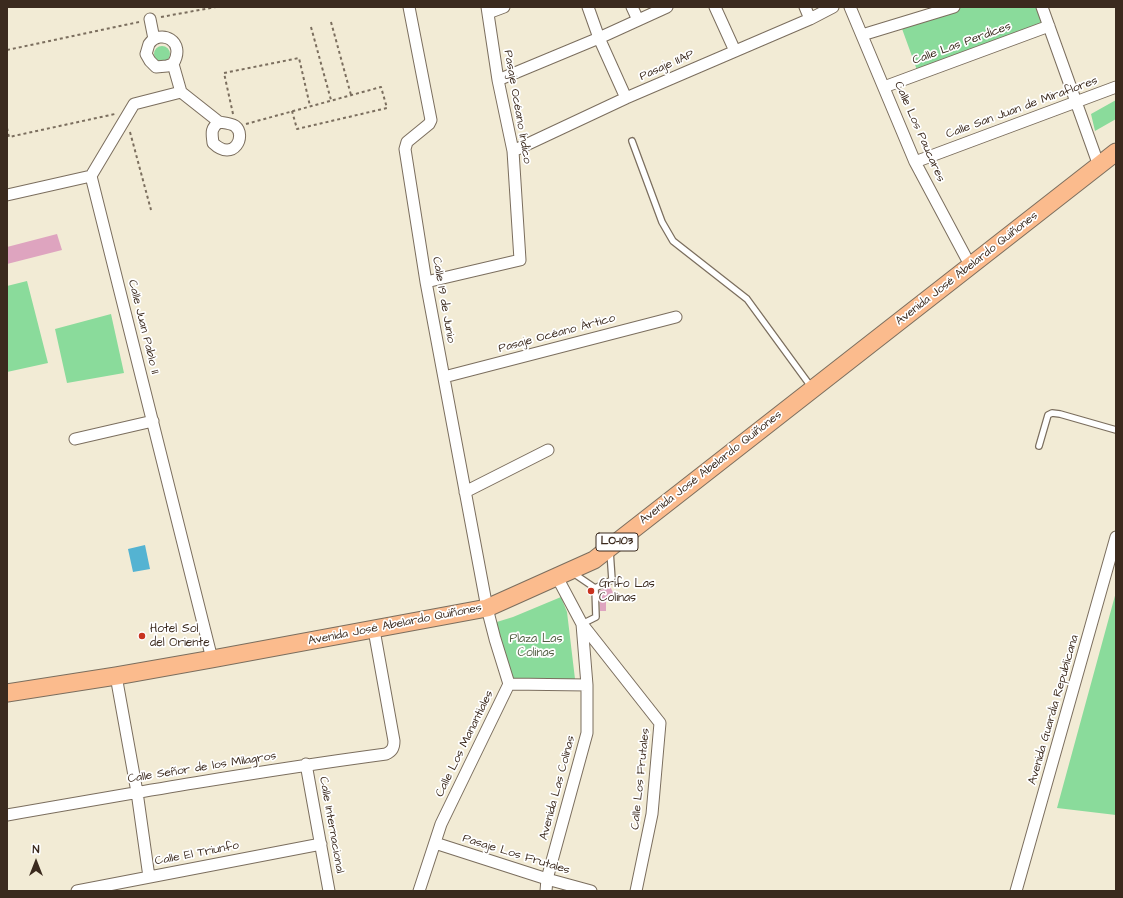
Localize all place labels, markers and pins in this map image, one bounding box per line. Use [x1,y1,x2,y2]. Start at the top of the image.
place label: Grifo Las Colinas [599,577,655,605]
marker: Grifo Las Colinas [586,586,596,596]
place label: Hotel Sol del Oriente [150,622,210,650]
marker: Hotel Sol del Oriente [137,631,147,641]

